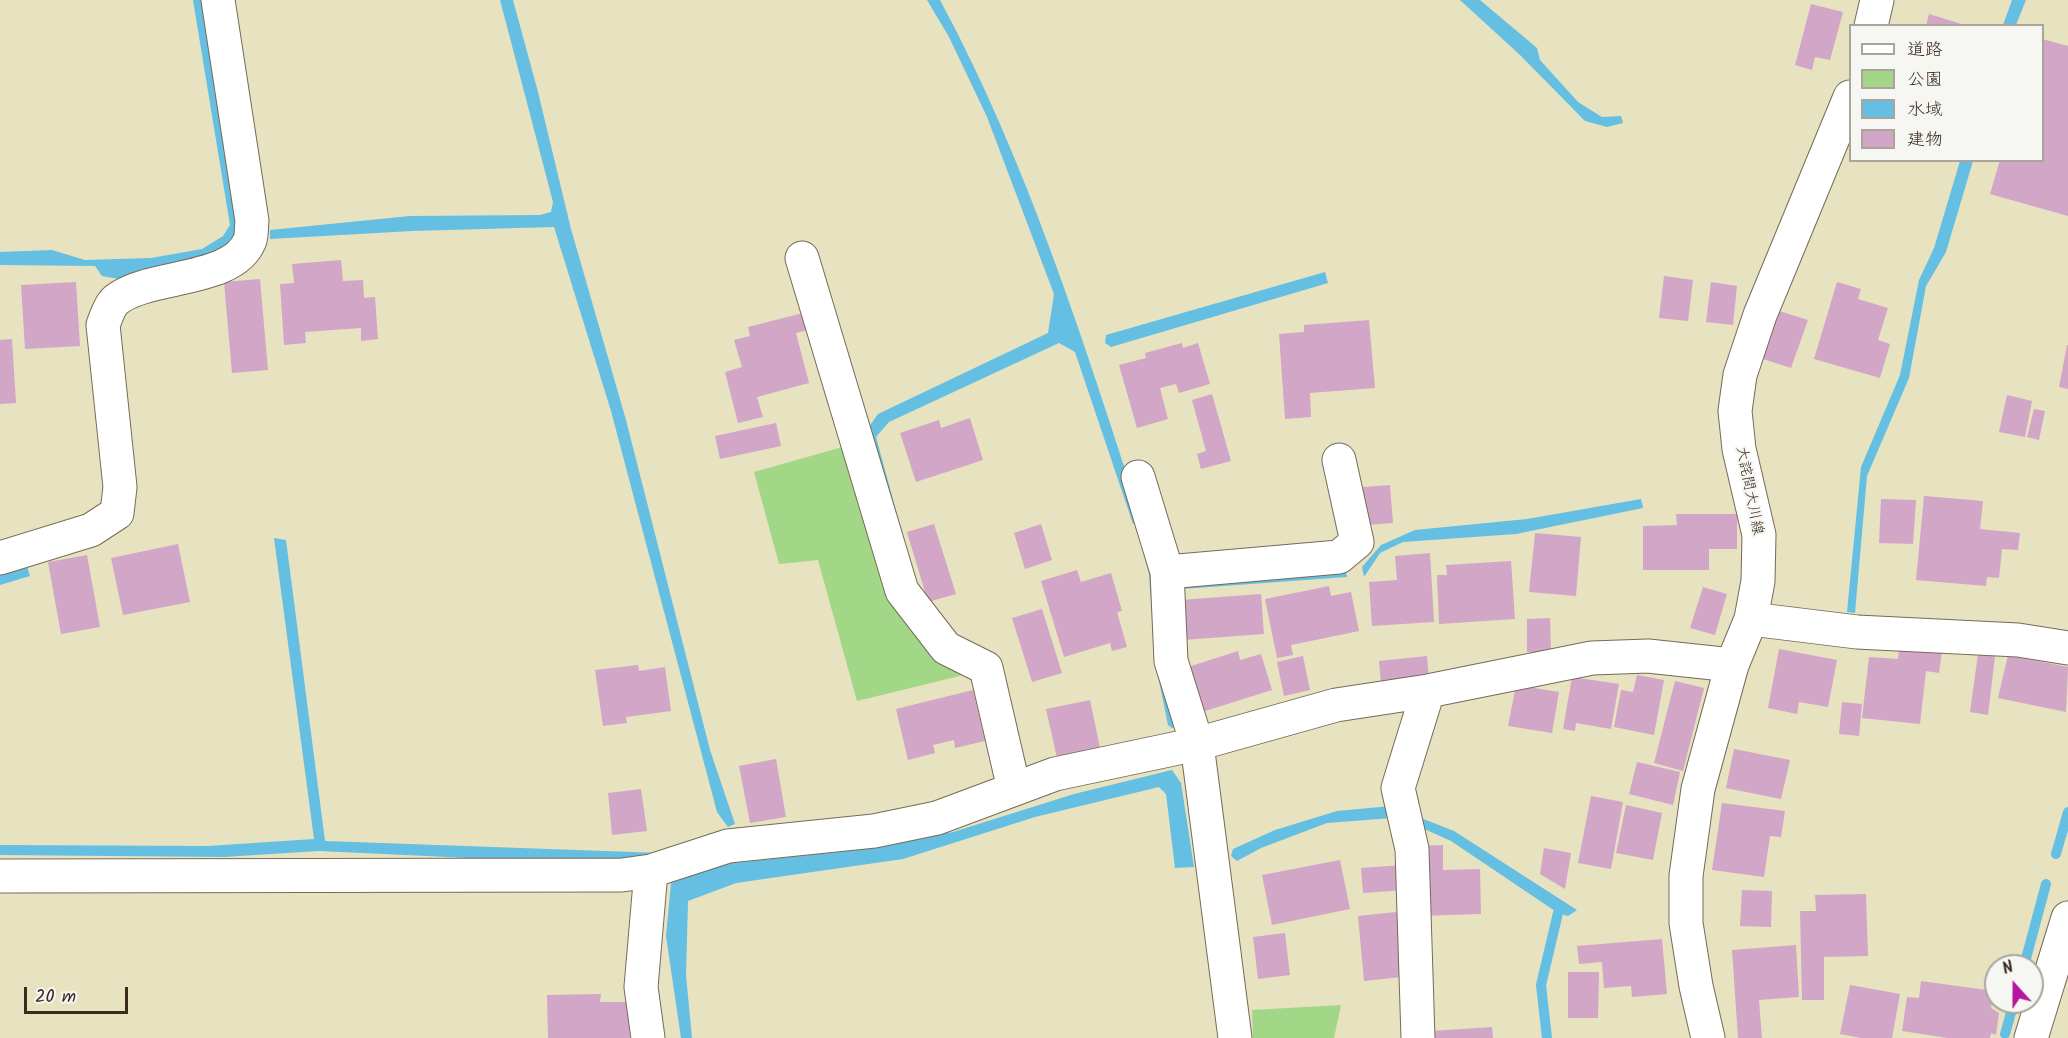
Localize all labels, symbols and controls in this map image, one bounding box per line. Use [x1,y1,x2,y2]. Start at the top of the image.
legend [1849,24,2044,162]
text: 道路 [1907,36,1943,65]
text: 公園 [1907,66,1943,95]
text: 水域 [1907,96,1943,125]
text: 建物 [1907,126,1943,155]
street label: 大詫間大川線 [1731,445,1765,537]
north arrow [1984,954,2044,1014]
text: N [1999,955,2017,982]
scale bar [27,975,130,1013]
text: 20 m [35,983,76,1012]

